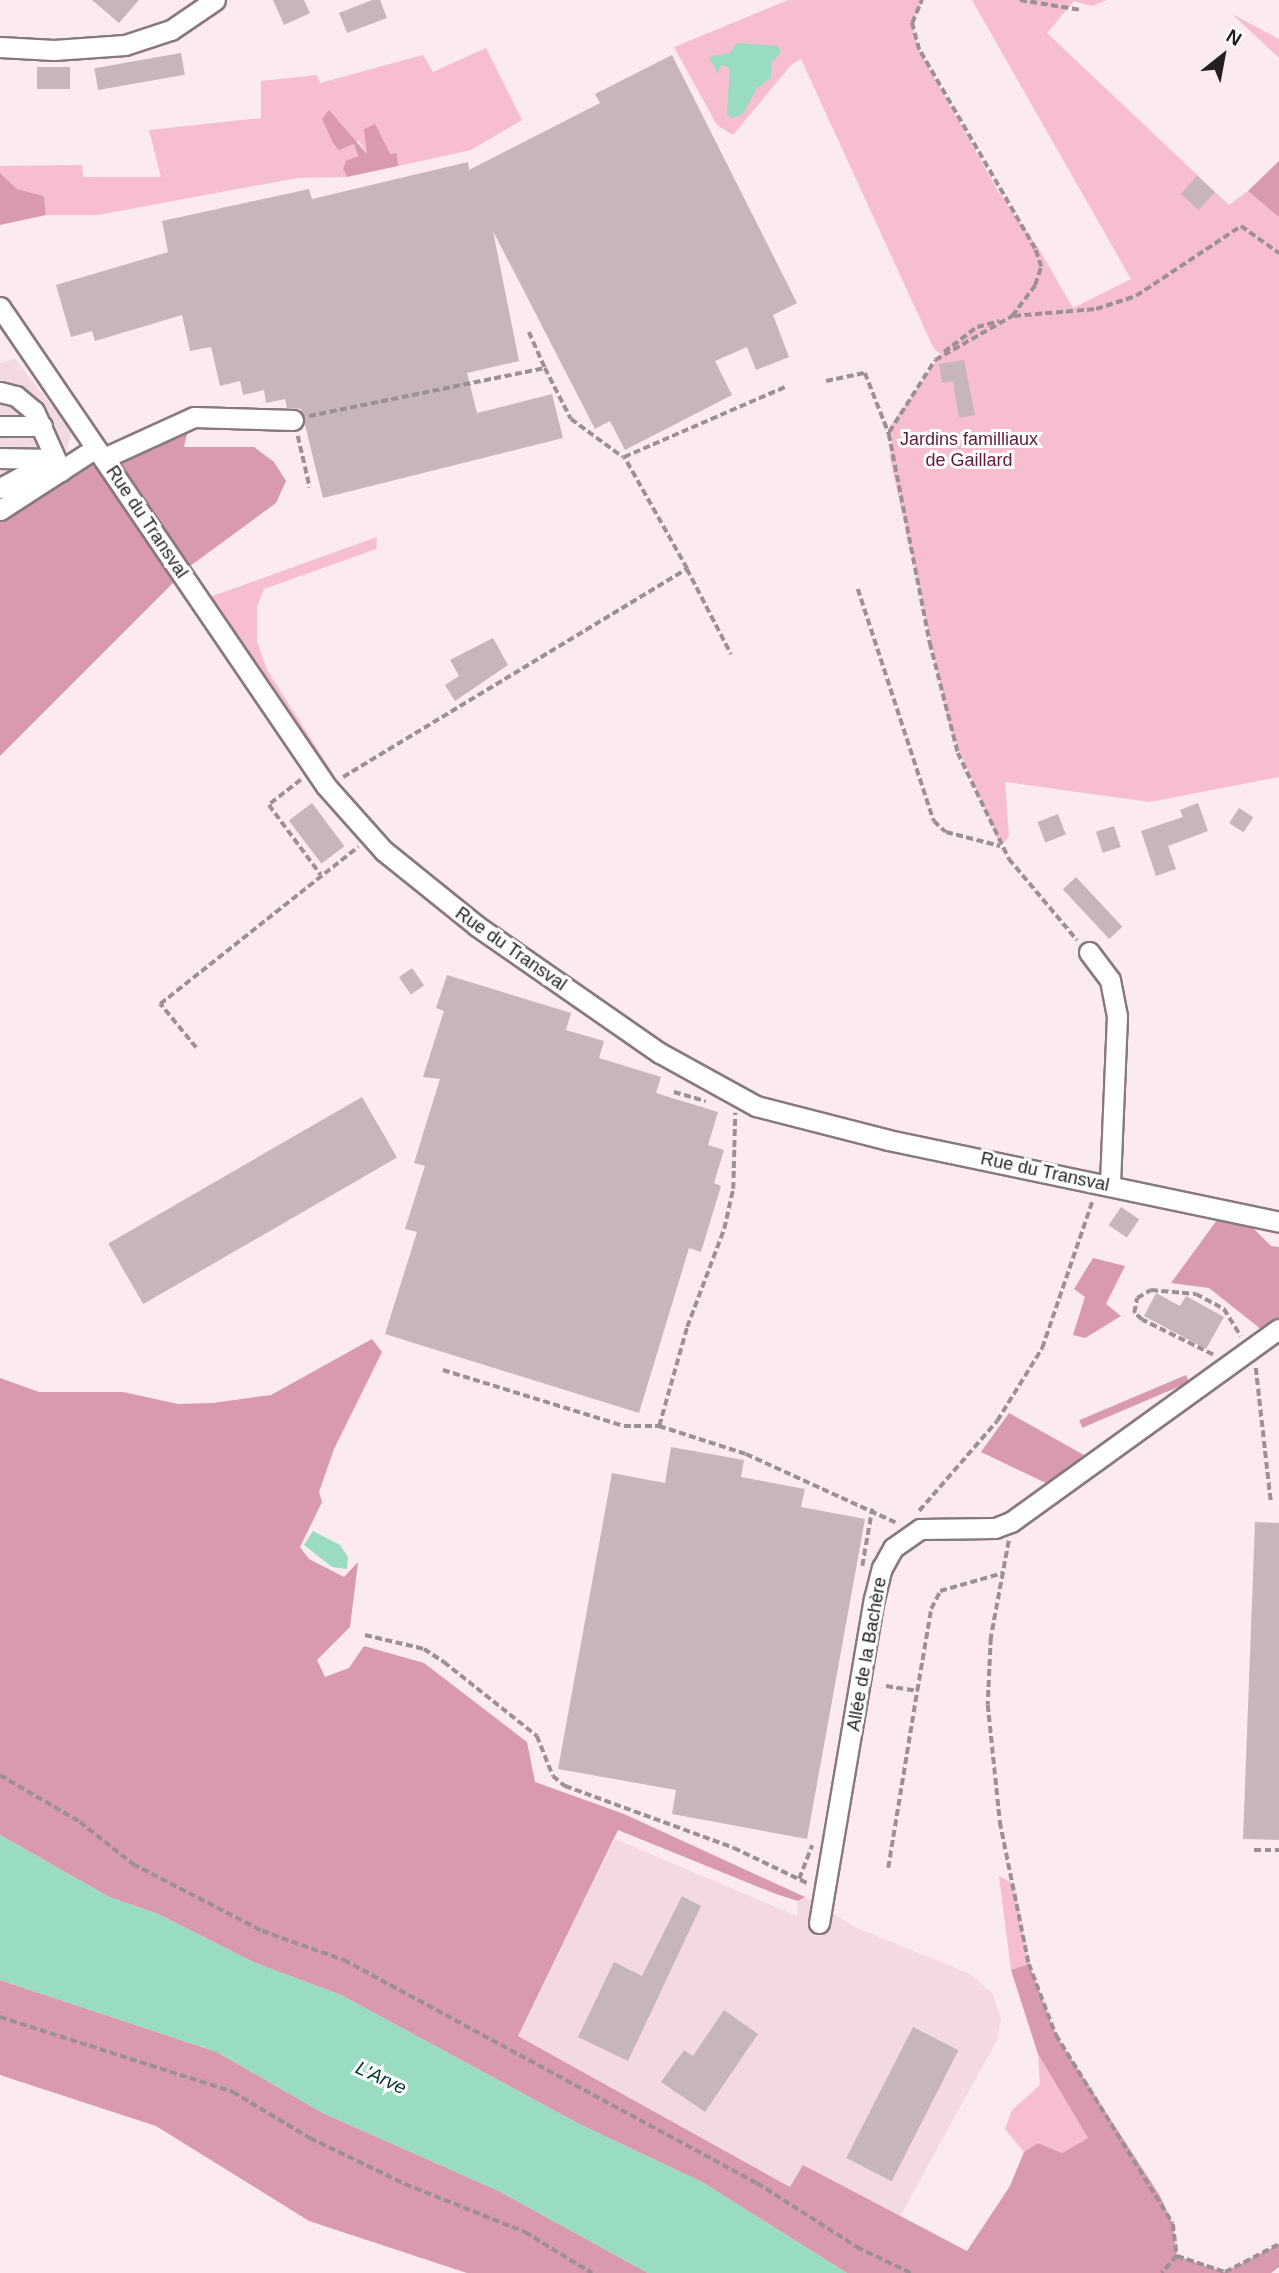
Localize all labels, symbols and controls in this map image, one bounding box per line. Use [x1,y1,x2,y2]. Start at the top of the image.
north arrow [1188,21,1258,91]
text: N [1223,25,1245,50]
park label: Jardins familliaux de Gaillard [900,429,1038,472]
street label: Rue du Transval [101,461,193,583]
street label: Rue du Transval [451,902,571,996]
street label: Rue du Transval [978,1148,1112,1196]
street label: Allée de la Bachère [843,1575,891,1733]
water label: L'Arve [352,2056,410,2100]

